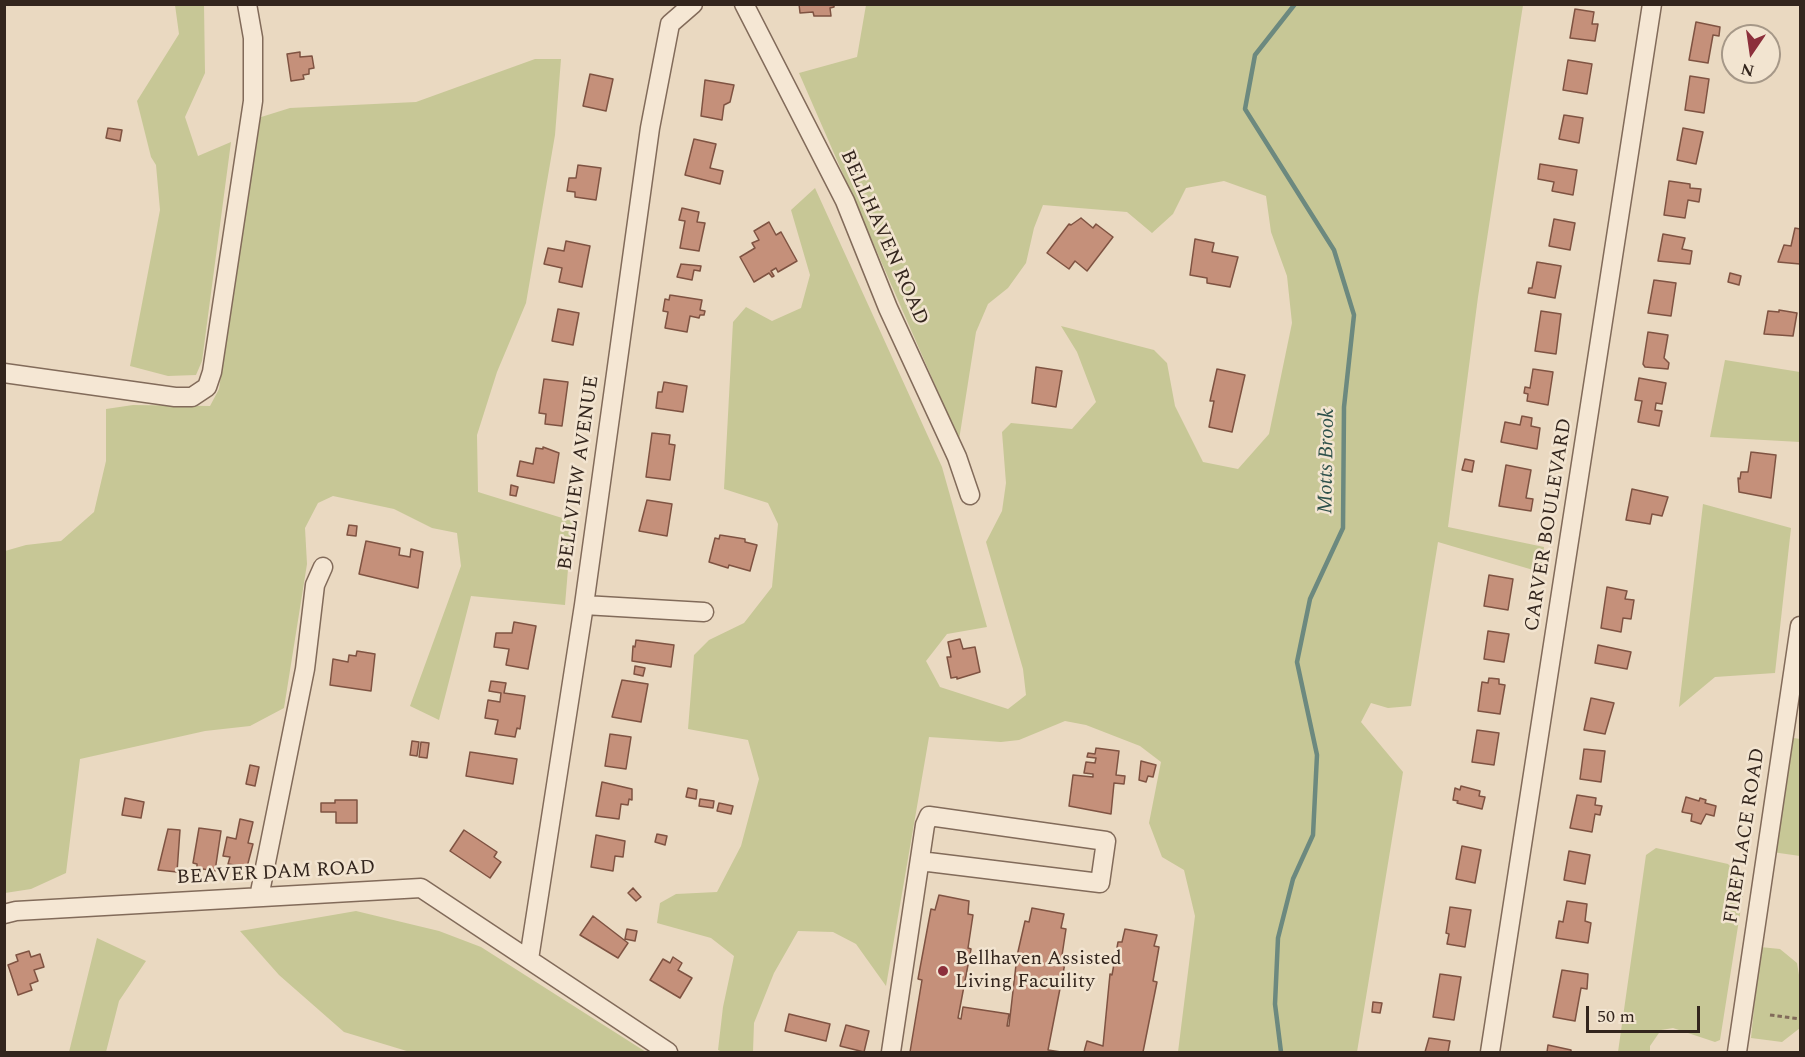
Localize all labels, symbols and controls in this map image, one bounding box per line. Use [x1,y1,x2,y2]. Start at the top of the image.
north arrow [1721,24,1781,84]
text: N [1738,56,1756,83]
street label: BELLHAVEN ROAD [834,147,932,329]
street label: BELLVIEW AVENUE [554,374,606,572]
water label: Motts Brook [1314,408,1342,514]
street label: CARVER BOULEVARD [1521,417,1579,633]
street label: FIREPLACE ROAD [1720,746,1772,926]
street label: BEAVER DAM ROAD [176,857,376,891]
place label: Bellhaven Assisted Living Facuility [955,948,1122,995]
marker: Bellhaven Assisted Living Facuility [936,964,950,978]
scale bar [1589,994,1703,1032]
text: 50 m [1597,1003,1635,1030]

